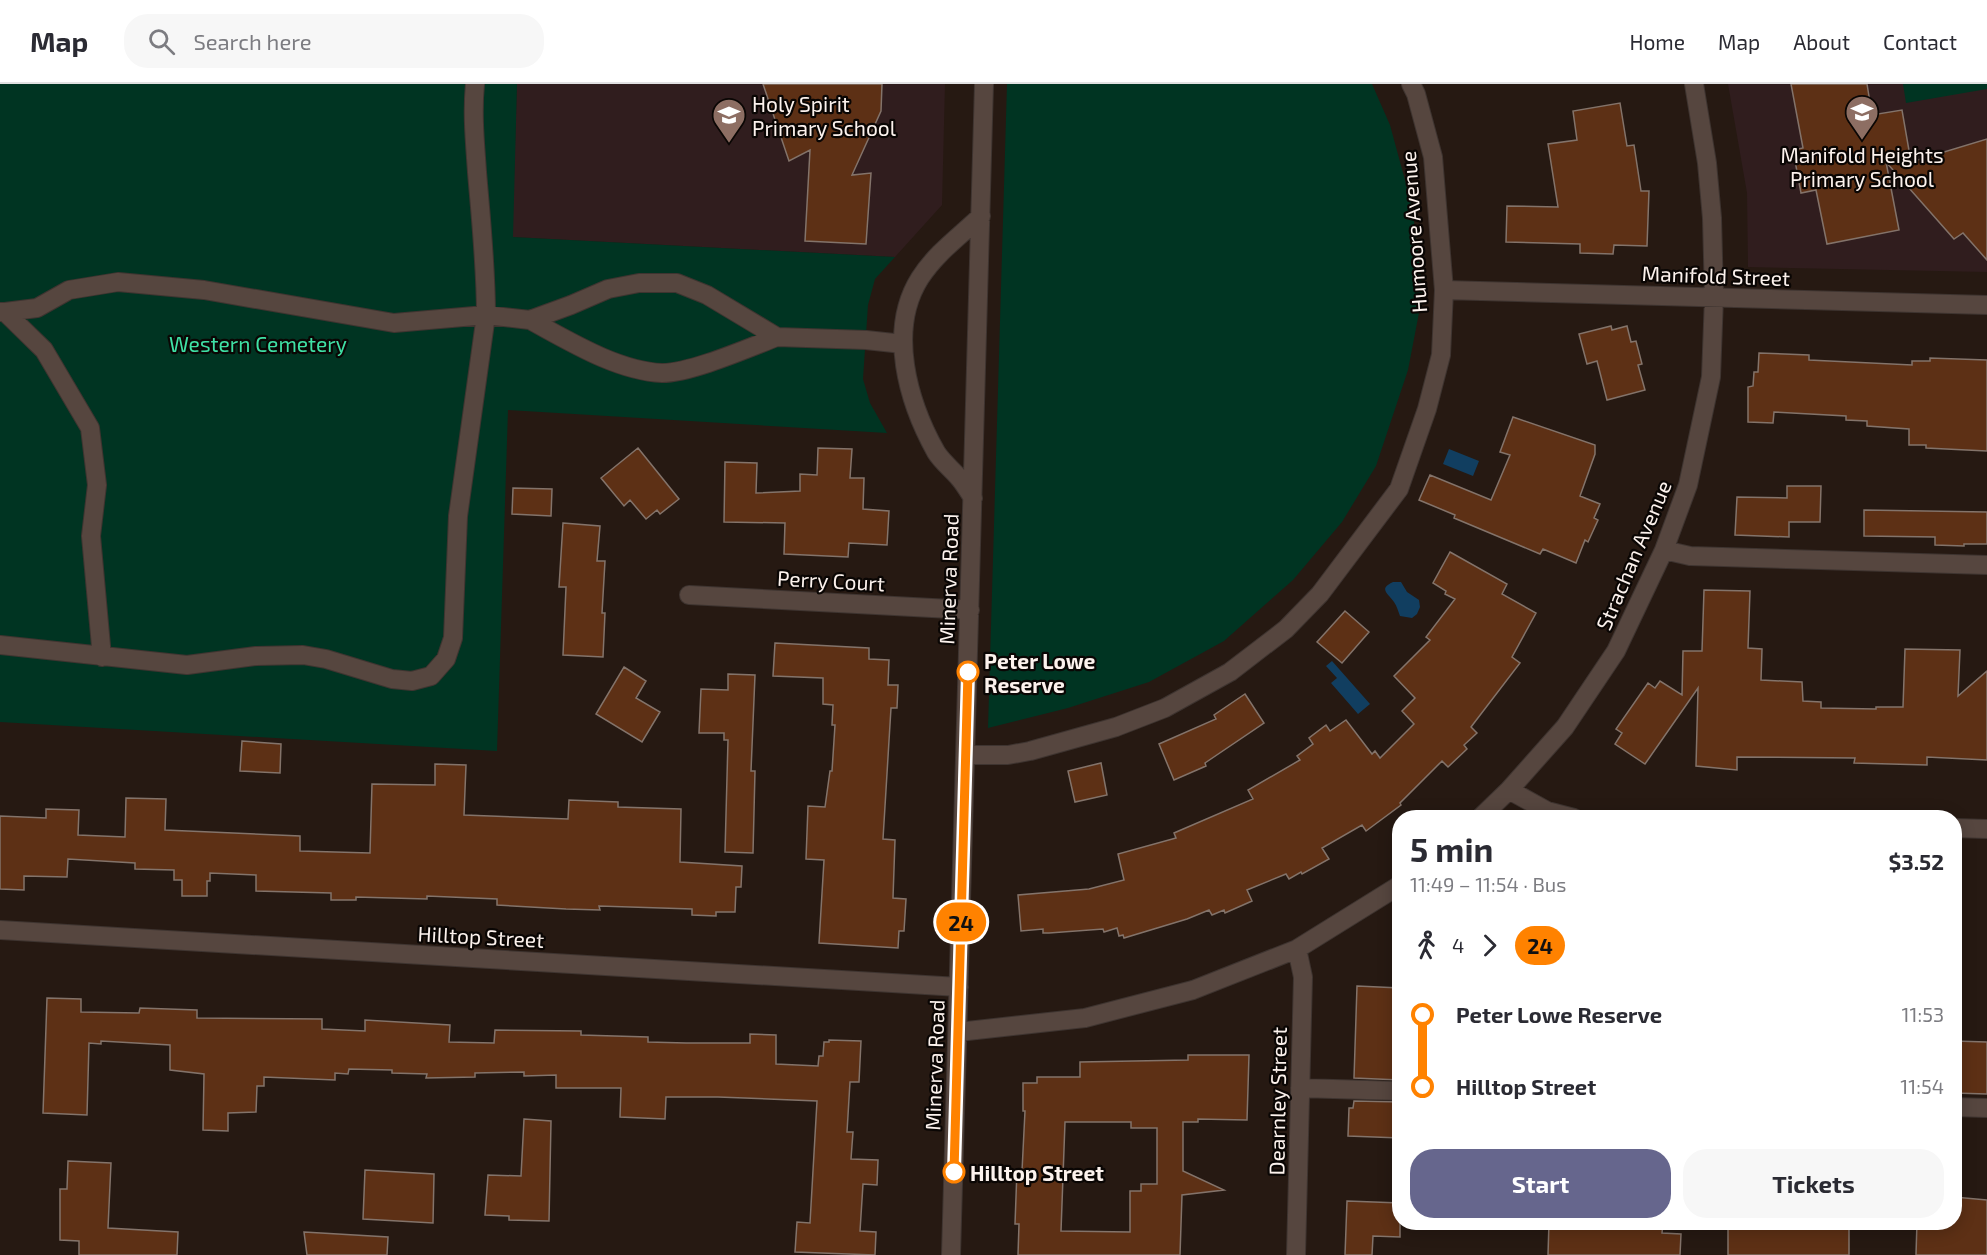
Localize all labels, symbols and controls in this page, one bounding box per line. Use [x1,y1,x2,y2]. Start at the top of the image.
search box [124,14,544,68]
text: Map [30,24,88,58]
icon: search [145,25,178,58]
text: Search here [193,28,312,54]
text: Home [1629,29,1685,54]
text: Map [1718,29,1760,54]
text: About [1793,29,1850,54]
text: Contact [1883,29,1957,54]
place label: Holy Spirit Primary School [752,91,897,140]
school or university icon: Manifold Heights Primary School [1844,94,1880,141]
school or university icon: Holy Spirit Primary School [711,97,747,144]
place label: Manifold Heights Primary School [1780,142,1944,191]
street label: Humoore Avenue [1395,150,1431,314]
street label: Manifold Street [1641,260,1791,290]
park label: Western Cemetery [169,331,347,356]
street label: Strachan Avenue [1590,476,1676,634]
street label: Minerva Road [933,513,963,645]
street label: Perry Court [776,565,886,595]
place label: Peter Lowe Reserve [984,648,1096,697]
marker: Peter Lowe Reserve [957,661,979,683]
text: 5 min [1410,829,1493,869]
text: $3.52 [1888,848,1944,874]
text: 11:49 – 11:54 · Bus [1410,872,1566,896]
line badge: 24 [934,902,988,942]
text: 24 [948,910,974,935]
street label: Hilltop Street [417,920,545,952]
icon: walk [1410,929,1443,962]
icon: forward [1473,929,1506,962]
text: 4 [1452,933,1464,957]
text: 24 [1527,933,1553,958]
street label: Minerva Road [919,999,949,1131]
text: Peter Lowe Reserve [1456,1001,1662,1027]
text: 11:53 [1902,1002,1944,1026]
street label: Dearnley Street [1263,1027,1291,1175]
text: Hilltop Street [1456,1073,1596,1099]
text: 11:54 [1900,1074,1944,1098]
button: Start [1410,1149,1671,1218]
button: Tickets [1683,1149,1944,1218]
place label: Hilltop Street [970,1160,1104,1185]
marker: Hilltop Street [943,1161,965,1183]

